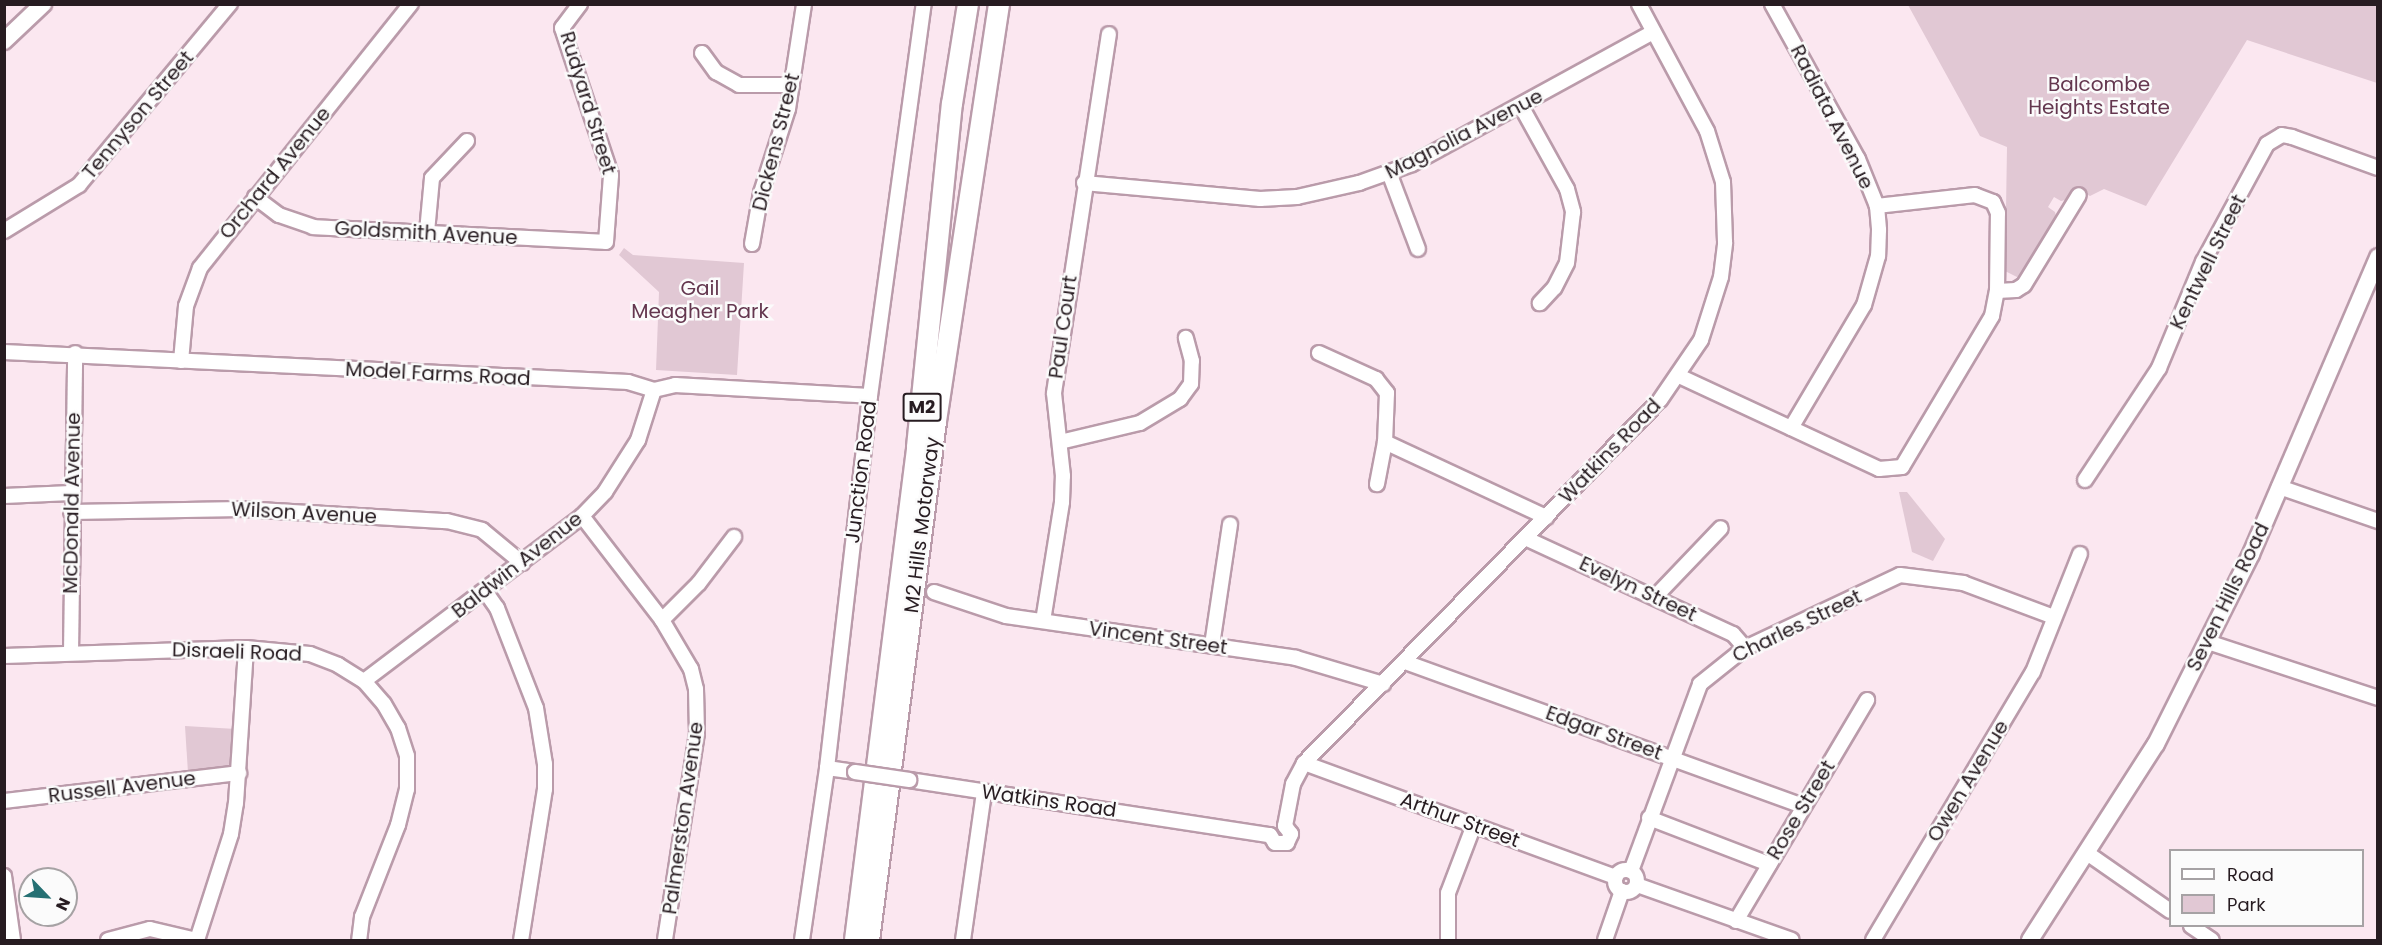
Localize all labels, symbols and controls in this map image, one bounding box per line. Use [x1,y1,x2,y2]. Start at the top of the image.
street label: Rudyard Street [555,29,621,177]
street label: Radiata Avenue [1785,41,1879,193]
street label: Tennyson Street [77,46,199,184]
street label: Dickens Street [747,71,805,213]
park label: Balcombe Heights Estate [2028,73,2170,120]
street label: Magnolia Avenue [1381,84,1547,184]
street label: Orchard Avenue [214,102,336,244]
street label: Kentwell Street [2165,191,2251,333]
street label: Goldsmith Avenue [334,216,518,250]
street label: Paul Court [1044,274,1082,380]
park label: Gail Meagher Park [631,277,769,324]
street label: Model Farms Road [345,357,531,391]
road number: M2 [902,392,942,422]
street label: Watkins Road [1554,394,1666,508]
street label: Junction Road [840,399,882,545]
street label: McDonald Avenue [58,412,86,594]
street label: M2 Hills Motorway [899,436,945,614]
street label: Wilson Avenue [231,497,377,529]
street label: Baldwin Avenue [447,507,587,623]
street label: Seven Hills Road [2182,519,2274,675]
street label: Evelyn Street [1575,551,1701,627]
street label: Charles Street [1728,584,1866,668]
street label: Vincent Street [1087,616,1229,660]
street label: Disraeli Road [172,638,302,666]
street label: Edgar Street [1542,701,1666,765]
street label: Owen Avenue [1922,716,2014,846]
street label: Palmerston Avenue [658,720,708,916]
street label: Rose Street [1762,756,1840,864]
street label: Russell Avenue [47,766,197,808]
street label: Watkins Road [980,780,1118,822]
street label: Arthur Street [1397,787,1523,853]
legend [2169,849,2364,927]
text: Road [2227,862,2274,887]
north arrow [18,867,78,927]
text: Park [2227,892,2266,917]
text: N [50,894,76,914]

